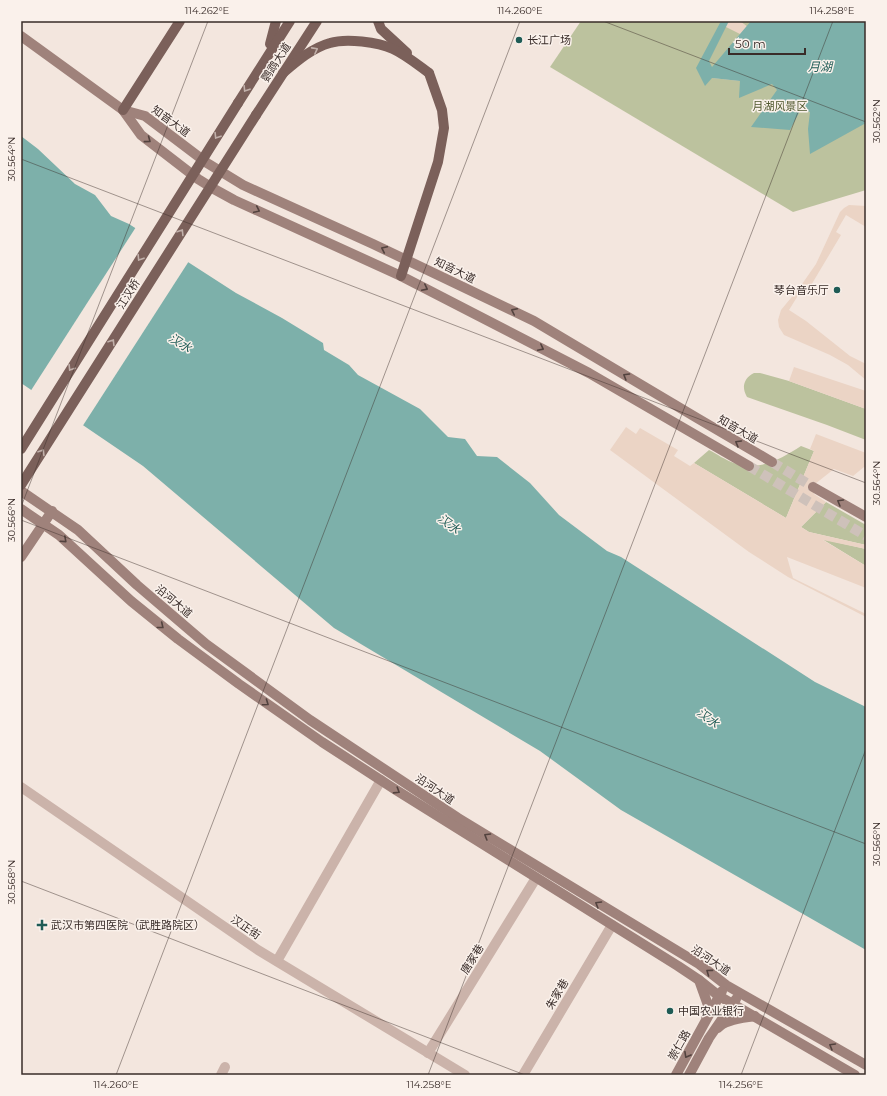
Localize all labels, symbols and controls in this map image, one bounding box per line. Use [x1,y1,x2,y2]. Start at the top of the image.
text: 114.262°E [185,4,230,17]
text: 114.260°E [497,4,543,17]
text: 114.258°E [810,4,855,17]
scale bar [729,30,805,56]
place label: 长江广场 [527,33,571,47]
marker: 长江广场 [514,35,524,45]
text: 50 m [735,36,766,51]
street label: 鹦鹉大道 [258,40,294,84]
one-way arrow [310,48,318,55]
water label: 月湖 [808,59,834,74]
one-way arrow [243,85,251,92]
park label: 月湖风景区 [753,99,808,113]
text: 30.562°N [870,99,883,143]
street label: 知音大道 [149,102,193,140]
one-way arrow [214,132,222,139]
one-way arrow [143,135,150,142]
text: 30.564°N [5,137,18,181]
one-way arrow [252,205,260,213]
one-way arrow [176,229,184,236]
one-way arrow [381,246,388,254]
one-way arrow [138,254,145,261]
street label: 知音大道 [432,254,478,286]
street label: 江汉桥 [113,276,143,312]
one-way arrow [421,283,429,291]
place label: 琴台音乐厅 [774,283,829,297]
marker: 琴台音乐厅 [832,285,842,295]
one-way arrow [511,308,518,316]
water label: 汉水 [166,330,195,356]
one-way arrow [107,339,114,346]
one-way arrow [537,343,544,351]
one-way arrow [69,364,76,371]
one-way arrow [623,374,630,381]
street label: 知音大道 [715,412,761,446]
one-way arrow [735,440,742,447]
one-way arrow [37,449,45,456]
text: 30.564°N [870,461,883,505]
text: 30.566°N [5,498,18,542]
one-way arrow [837,500,844,507]
water label: 汉水 [435,510,464,537]
one-way arrow [59,535,67,542]
street label: 沿河大道 [153,581,195,621]
one-way arrow [157,621,164,628]
one-way arrow [262,698,269,706]
water label: 汉水 [694,704,723,731]
street label: 沿河大道 [413,771,457,807]
one-way arrow [393,786,400,794]
text: 30.566°N [870,822,883,866]
one-way arrow [484,833,491,841]
text: 30.568°N [5,860,18,904]
one-way arrow [595,901,602,908]
street label: 汉正街 [228,912,264,942]
place label: 武汉市第四医院（武胜路院区） [51,918,205,932]
marker: 武汉市第四医院（武胜路院区） [36,919,48,931]
street label: 唐家巷 [457,941,487,977]
street label: 沿河大道 [689,942,733,978]
one-way arrow [706,970,713,977]
street label: 朱家巷 [543,976,571,1012]
place label: 中国农业银行 [678,1004,744,1018]
marker: 中国农业银行 [665,1006,675,1016]
street label: 崇仁路 [665,1027,693,1063]
one-way arrow [829,1043,836,1050]
one-way arrow [684,1051,692,1058]
text: 114.260°E [93,1078,139,1091]
text: 114.258°E [407,1078,452,1091]
text: 114.256°E [719,1078,763,1091]

